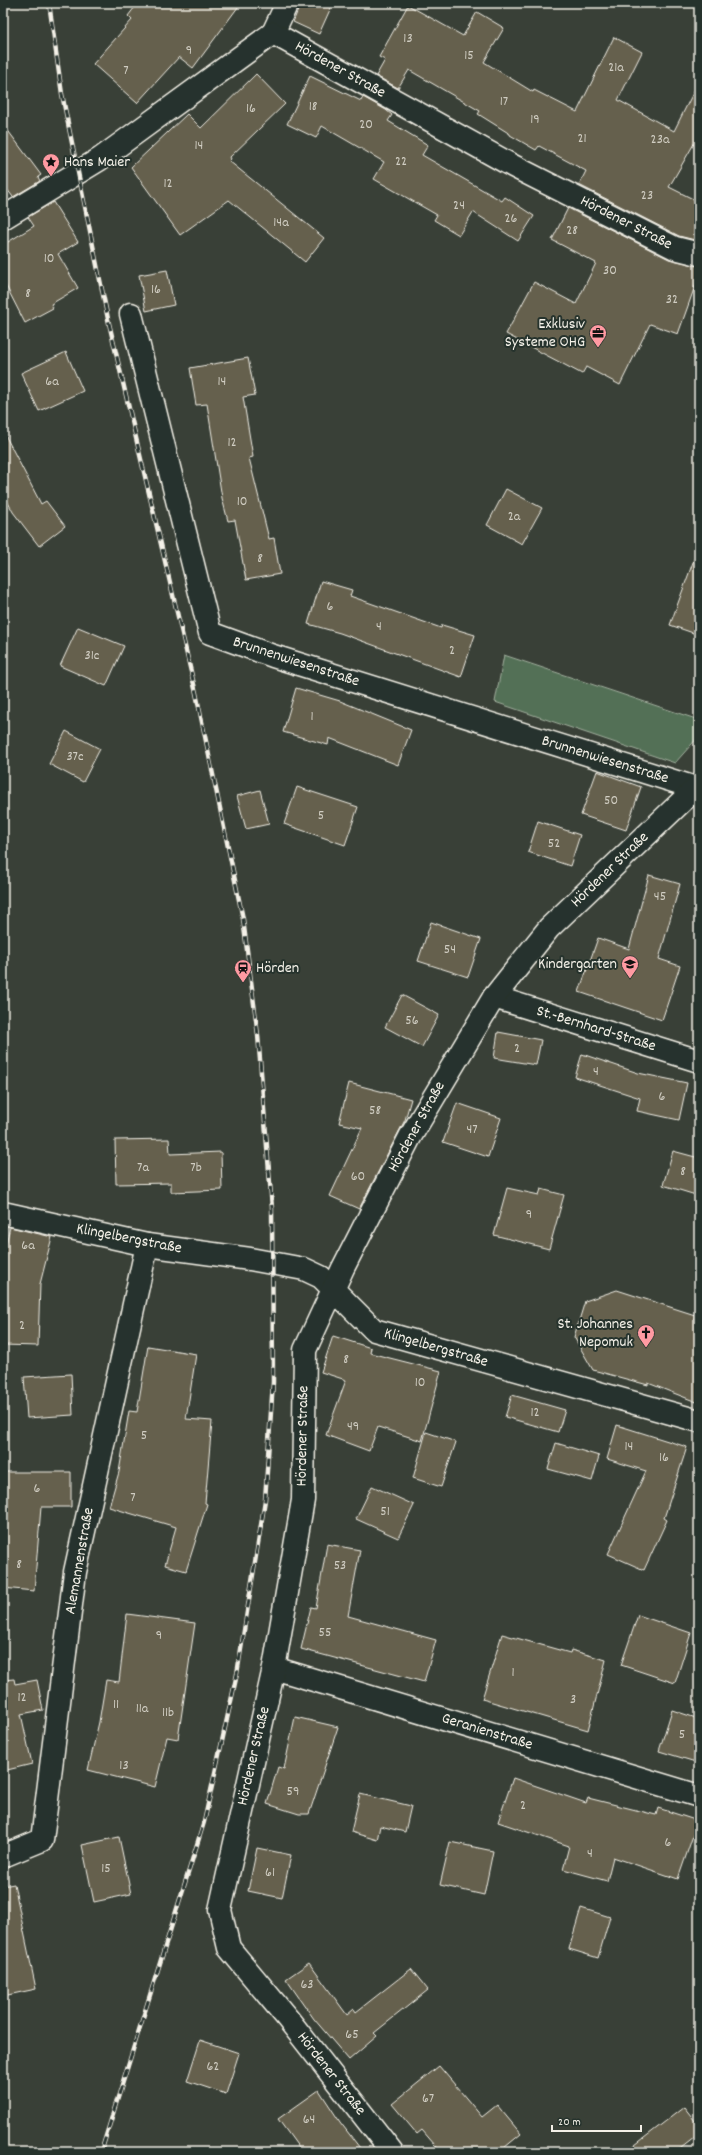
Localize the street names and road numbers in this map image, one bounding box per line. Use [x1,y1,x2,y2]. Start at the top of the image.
street label: Hördener Straße [290,35,390,105]
street label: Hördener Straße [576,190,676,256]
street label: Brunnenwiesenstraße [230,631,362,693]
street label: Brunnenwiesenstraße [539,730,671,790]
street label: Hördener Straße [566,827,654,913]
street label: St.-Bernhard-Straße [533,1000,659,1058]
street label: Hördener Straße [382,1077,452,1177]
street label: Klingelbergstraße [74,1218,184,1260]
street label: Klingelbergstraße [381,1322,491,1374]
street label: Hördener Straße [291,1385,315,1487]
street label: Alemannenstraße [59,1506,101,1616]
street label: Hördener Straße [231,1704,277,1808]
street label: Geranienstraße [439,1707,535,1757]
street label: Hördener Straße [291,2027,371,2121]

